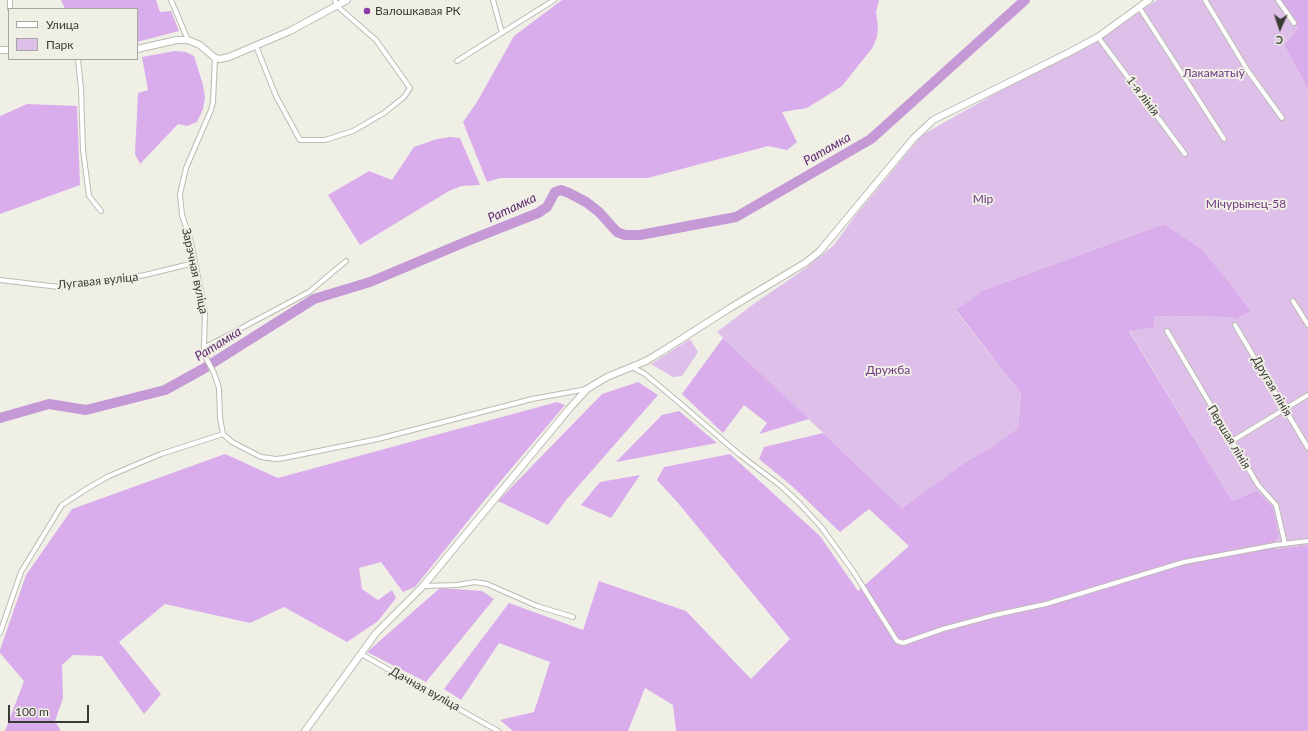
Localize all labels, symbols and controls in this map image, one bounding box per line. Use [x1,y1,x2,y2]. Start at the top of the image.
place label: Валошкавая РК [375,4,461,18]
marker: Валошкавая РК [362,6,372,16]
legend [8,8,138,60]
north arrow [1260,8,1300,48]
text: Улица [46,17,79,32]
text: С [1275,34,1283,47]
text: Парк [46,37,74,52]
park label: Лакаматыў [1183,66,1245,80]
street label: 1-я лінія [1123,73,1163,119]
water label: Ратамка [801,129,853,169]
water label: Ратамка [485,190,539,226]
park label: Мір [973,192,993,206]
park label: Мічурынец-58 [1206,197,1286,211]
street label: Зарэчная вуліца [179,227,211,315]
street label: Лугавая вуліца [57,270,139,292]
water label: Ратамка [192,324,244,364]
street label: Другая лінія [1249,353,1295,419]
park label: Дружба [866,363,910,377]
street label: Першая лінія [1204,402,1254,472]
street label: Дачная вуліца [387,664,463,714]
scale bar [10,697,91,723]
text: 100 m [15,704,49,719]

